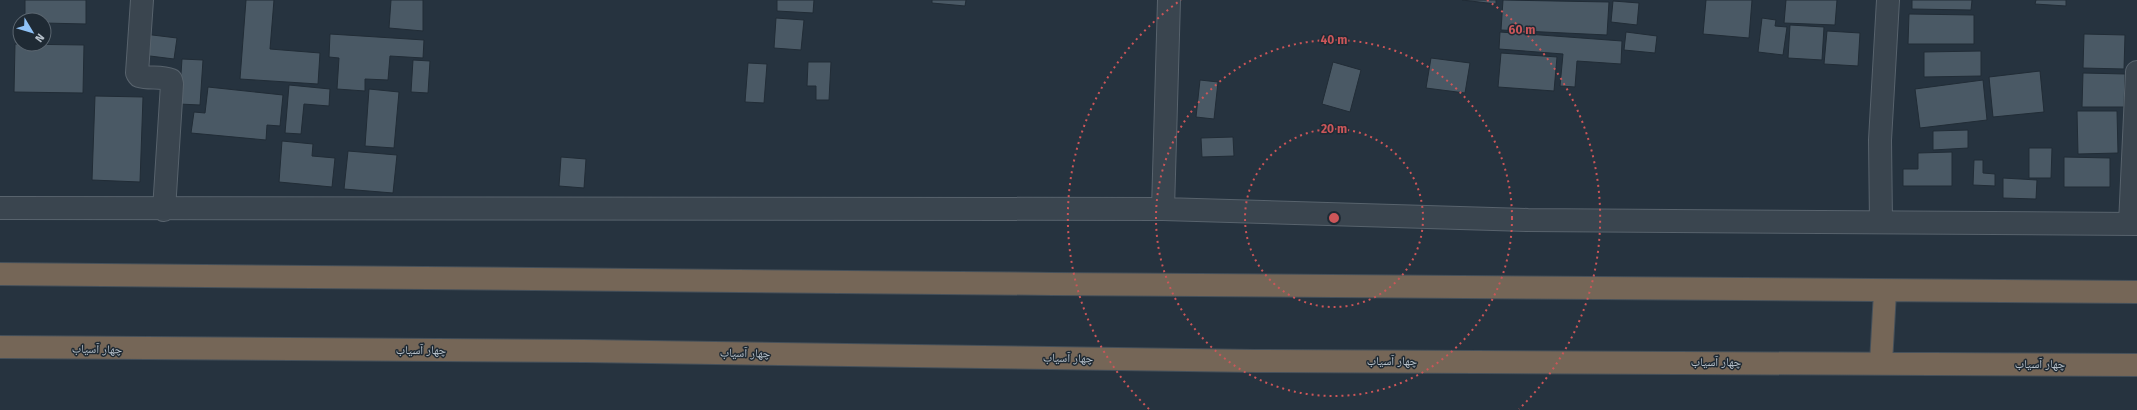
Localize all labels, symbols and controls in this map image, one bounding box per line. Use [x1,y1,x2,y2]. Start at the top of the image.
north arrow [12,12,52,52]
text: 60 m [1509,23,1535,37]
text: N [32,31,47,45]
text: 40 m [1321,33,1347,47]
text: 20 m [1321,122,1347,136]
centre of rings [1327,211,1341,225]
street label: چهار آسیاب [72,342,123,357]
street label: چهار آسیاب [396,343,447,357]
street label: چهار آسیاب [720,346,771,361]
street label: چهار آسیاب [1043,351,1094,366]
street label: چهار آسیاب [1367,354,1418,368]
street label: چهار آسیاب [1691,355,1742,369]
street label: چهار آسیاب [2015,357,2066,371]

